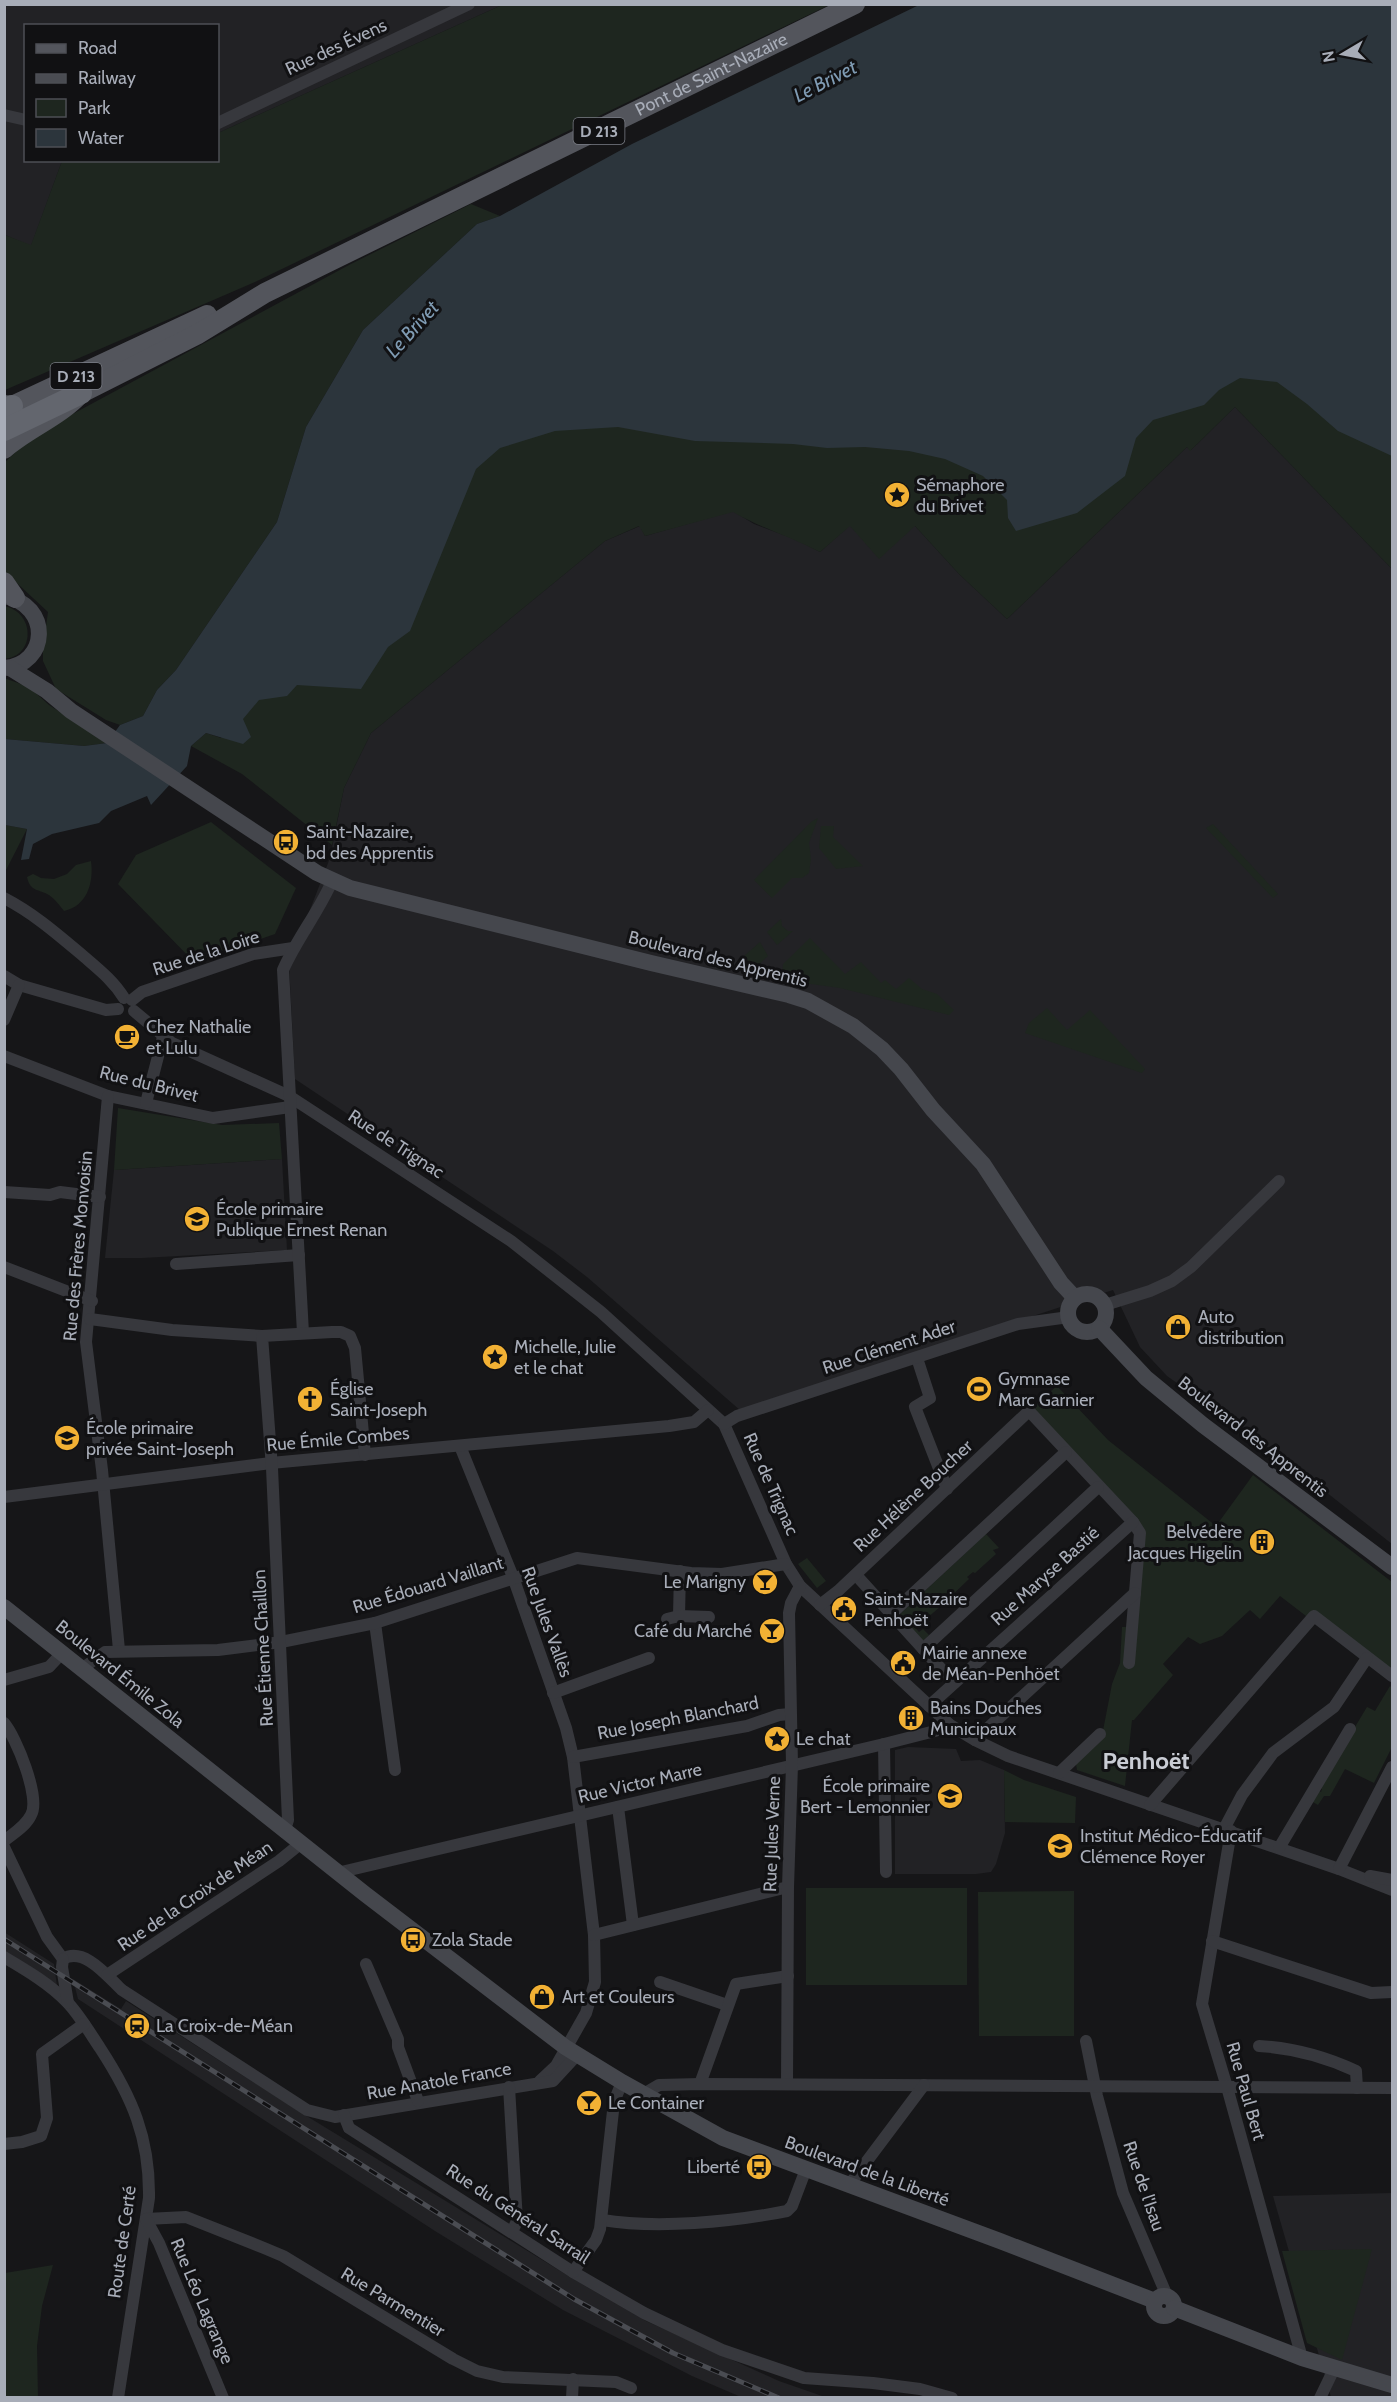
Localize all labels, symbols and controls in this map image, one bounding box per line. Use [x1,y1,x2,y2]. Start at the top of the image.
street label: Rue des Évens [282,14,390,80]
legend [24,24,219,162]
north arrow [1313,24,1373,84]
street label: Pont de Saint-Nazaire [632,28,791,121]
text: Road [78,37,117,59]
text: N [1318,49,1339,64]
water label: Le Brivet [789,54,861,107]
text: Railway [78,67,136,89]
text: Park [78,97,111,119]
road number: D 213 [574,118,624,144]
text: Water [78,127,124,149]
water label: Le Brivet [380,295,444,362]
road number: D 213 [50,363,101,389]
place label: Sémaphore du Brivet [916,474,1005,517]
place icon: Sémaphore du Brivet [882,480,912,510]
place label: Saint-Nazaire, bd des Apprentis [306,821,434,864]
bus stop icon: Saint-Nazaire, bd des Apprentis [271,827,301,857]
street label: Rue de la Loire [150,925,262,981]
street label: Boulevard des Apprentis [626,926,810,992]
place label: Chez Nathalie et Lulu [146,1016,251,1059]
cafe icon: Chez Nathalie et Lulu [112,1022,142,1052]
street label: Rue du Brivet [97,1061,201,1107]
street label: Rue de Trignac [344,1105,448,1183]
street label: Rue des Frères Monvoisin [59,1150,97,1342]
place label: École primaire Publique Ernest Renan [216,1198,387,1241]
school or university icon: École primaire Publique Ernest Renan [182,1204,212,1234]
place label: Auto distribution [1198,1306,1284,1349]
shop icon: Auto distribution [1163,1312,1193,1342]
street label: Rue Clément Ader [820,1315,959,1379]
place label: Michelle, Julie et le chat [514,1336,616,1379]
place icon: Michelle, Julie et le chat [480,1342,510,1372]
place label: Gymnase Marc Garnier [998,1368,1094,1411]
street label: Boulevard des Apprentis [1174,1372,1332,1502]
sports icon: Gymnase Marc Garnier [964,1374,994,1404]
place label: Église Saint-Joseph [330,1378,427,1421]
church icon: Église Saint-Joseph [295,1384,325,1414]
place label: École primaire privée Saint-Joseph [86,1417,234,1460]
street label: Rue Émile Combes [266,1422,410,1456]
school or university icon: École primaire privée Saint-Joseph [52,1423,82,1453]
street label: Rue de Trignac [739,1429,803,1539]
street label: Rue Hélène Boucher [849,1435,977,1557]
place label: Belvédère Jacques Higelin [1127,1521,1242,1564]
street label: Rue Maryse Bastié [986,1522,1104,1630]
building icon: Belvédère Jacques Higelin [1247,1527,1277,1557]
street label: Rue Édouard Vaillant [350,1552,506,1618]
street label: Rue Jules Vallès [517,1564,577,1680]
bar icon: Le Marigny [750,1567,780,1597]
street label: Rue Étienne Chaillon [248,1569,278,1727]
place label: Le Marigny [663,1571,746,1593]
place label: Saint-Nazaire Penhoët [864,1588,967,1631]
public building icon: Saint-Nazaire Penhoët [829,1594,859,1624]
street label: Boulevard Émile Zola [51,1615,189,1733]
bar icon: Café du Marché [757,1616,787,1646]
place label: Café du Marché [634,1620,752,1642]
place label: Mairie annexe de Méan-Penhöet [922,1642,1060,1685]
public building icon: Mairie annexe de Méan-Penhöet [888,1648,918,1678]
street label: Rue Joseph Blanchard [596,1692,760,1744]
place label: Bains Douches Municipaux [930,1697,1042,1740]
building icon: Bains Douches Municipaux [896,1703,926,1733]
place icon: Le chat [762,1724,792,1754]
place label: Le chat [796,1728,851,1750]
district label: Penhoët [1102,1746,1190,1775]
street label: Rue Victor Marre [576,1758,704,1808]
place label: École primaire Bert - Lemonnier [800,1775,930,1818]
street label: Rue Jules Verne [759,1776,785,1892]
school or university icon: École primaire Bert - Lemonnier [935,1781,965,1811]
place label: Institut Médico-Éducatif Clémence Royer [1080,1825,1262,1868]
school or university icon: Institut Médico-Éducatif Clémence Royer [1045,1831,1075,1861]
street label: Rue de la Croix de Méan [113,1836,277,1956]
bus stop icon: Zola Stade [398,1925,428,1955]
place label: Zola Stade [432,1929,512,1951]
shop icon: Art et Couleurs [527,1982,557,2012]
place label: Art et Couleurs [562,1986,674,2008]
station icon: La Croix-de-Méan [122,2011,152,2041]
place label: La Croix-de-Méan [156,2015,293,2037]
street label: Rue Paul Bert [1221,2039,1271,2143]
street label: Rue Anatole France [365,2057,513,2105]
bar icon: Le Container [574,2088,604,2118]
place label: Le Container [608,2092,705,2114]
street label: Boulevard de la Liberté [782,2131,952,2211]
street label: Rue de l'Isau [1118,2138,1170,2234]
bus stop icon: Liberté [744,2152,774,2182]
place label: Liberté [687,2156,740,2178]
street label: Rue du Général Sarrail [442,2159,595,2269]
street label: Route de Certé [103,2184,141,2300]
street label: Rue Léo Lagrange [166,2235,238,2367]
street label: Rue Parmentier [337,2262,449,2342]

